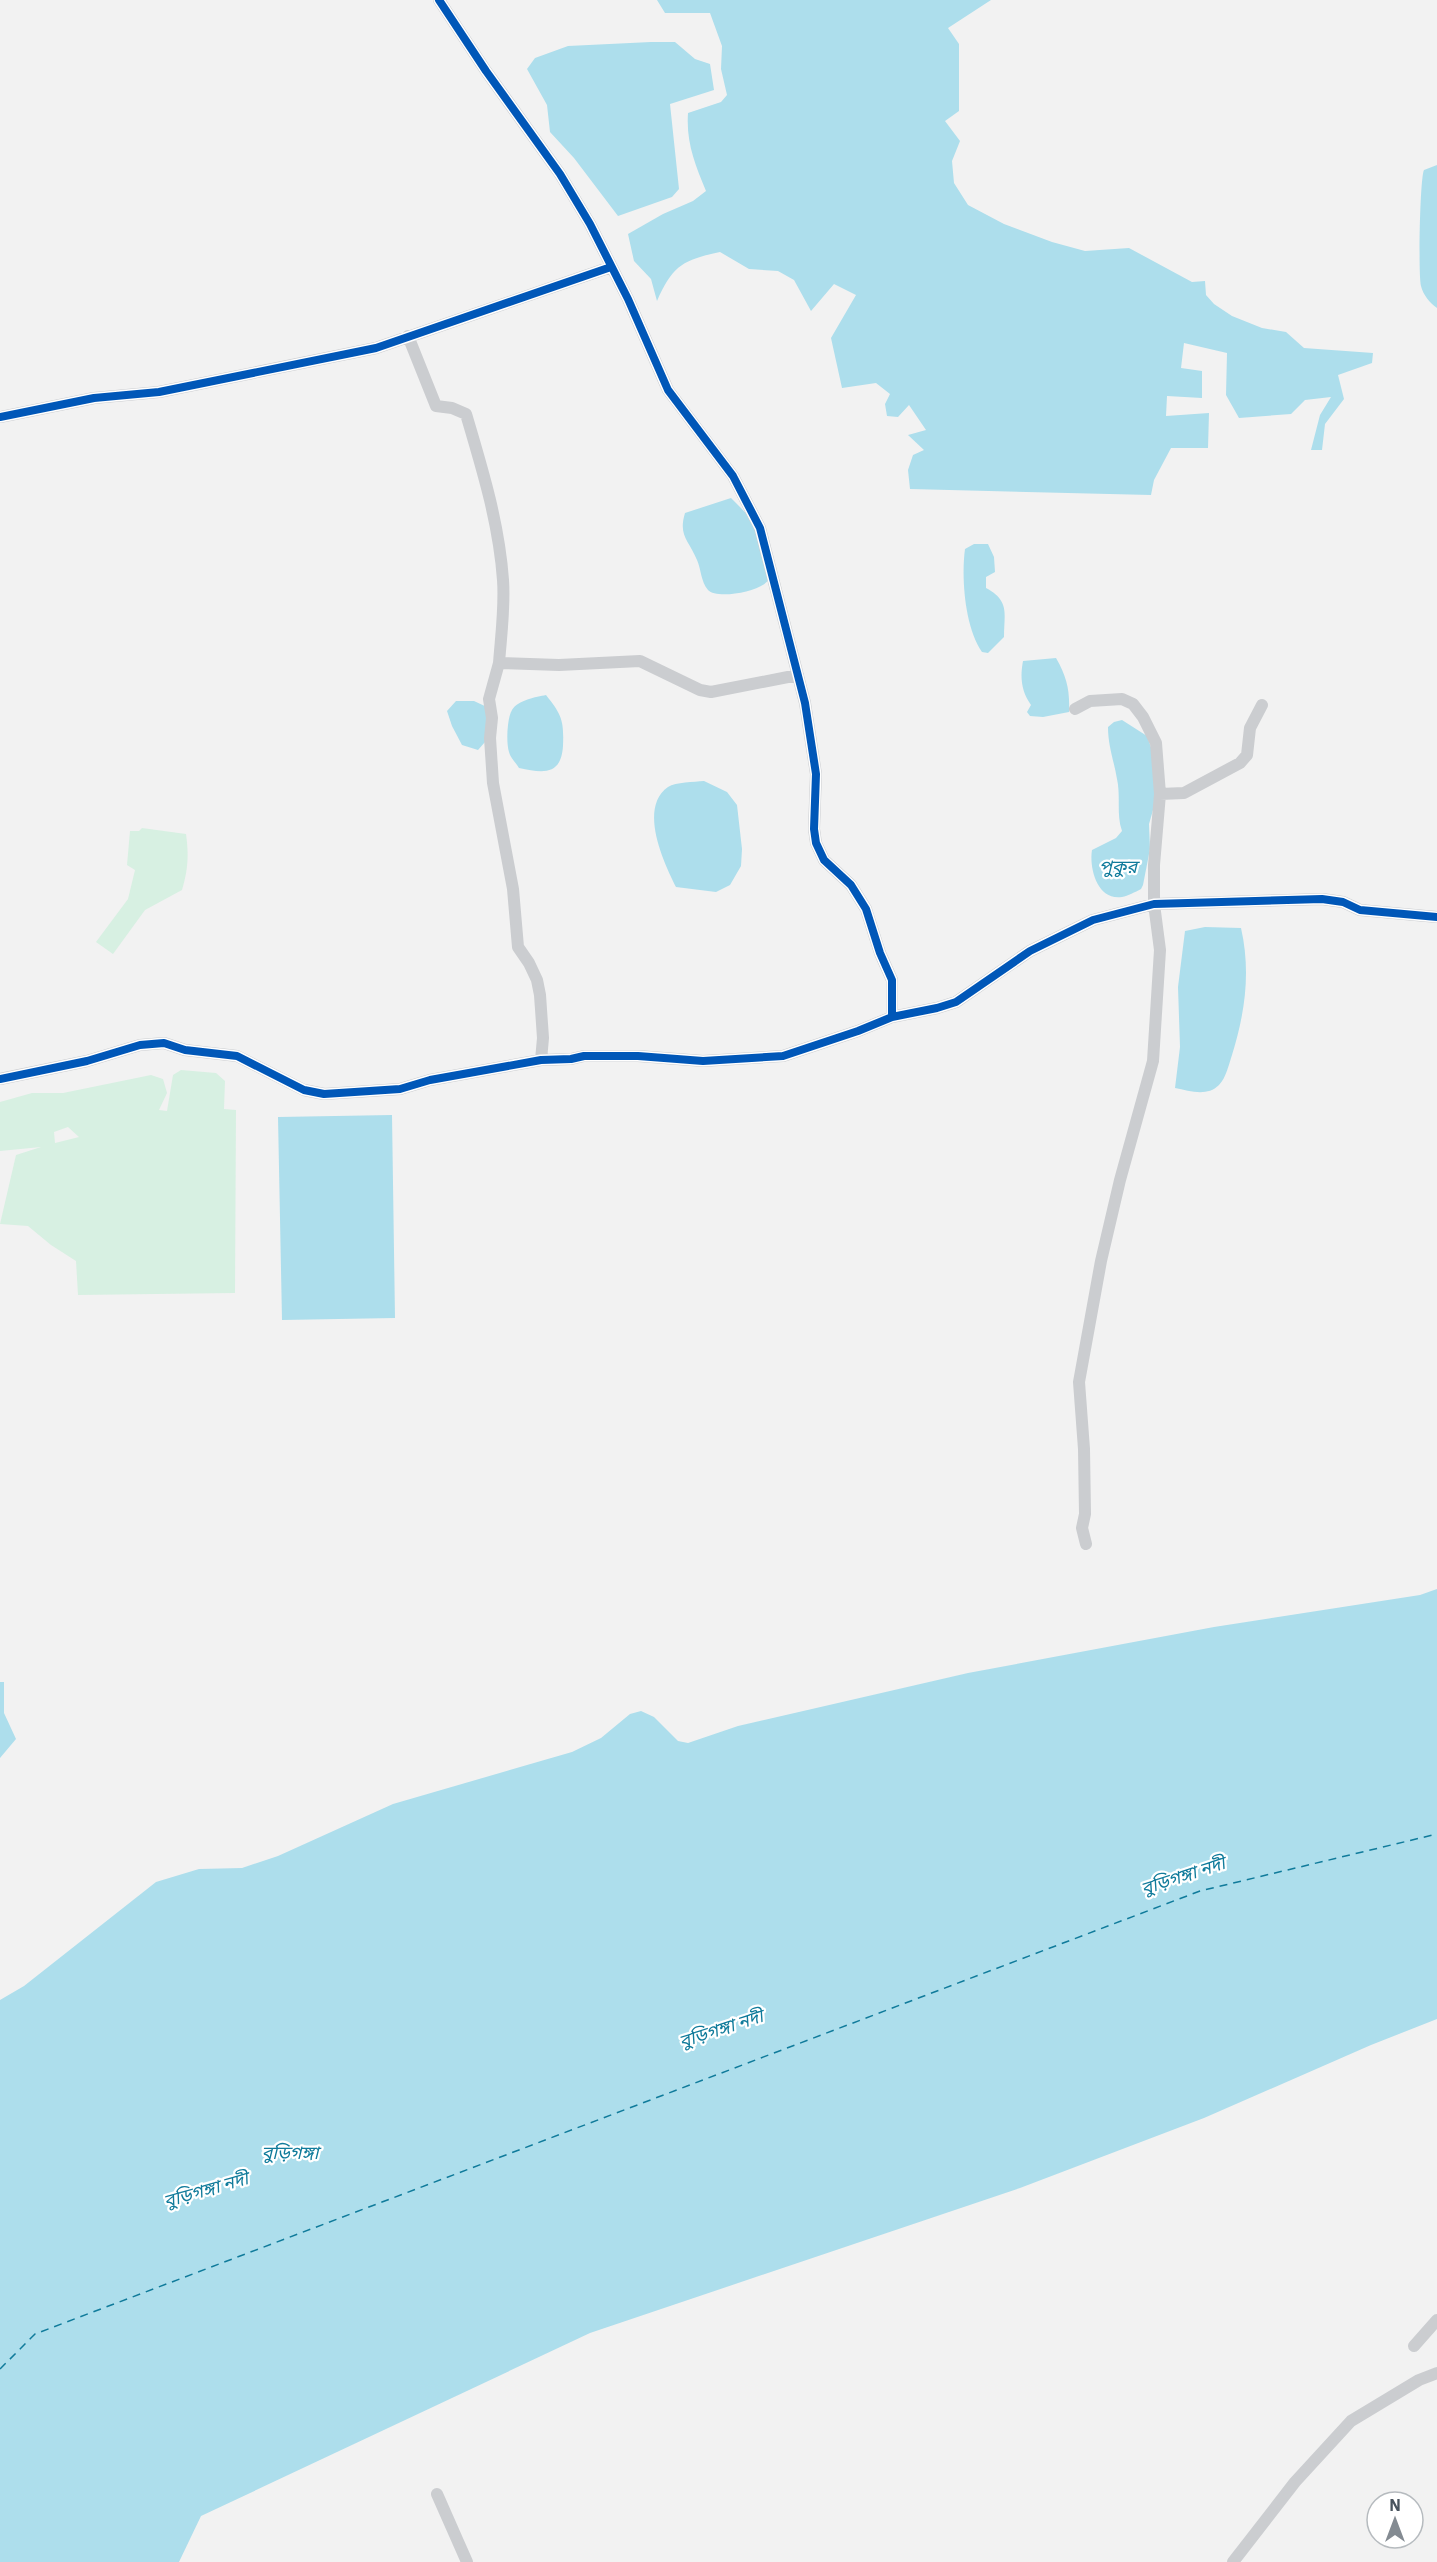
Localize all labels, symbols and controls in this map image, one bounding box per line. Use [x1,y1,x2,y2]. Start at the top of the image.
water label: পুকুর [1099,855,1140,878]
water label: বুড়িগঙ্গা নদী [1138,1850,1231,1900]
water label: বুড়িগঙ্গা নদী [676,2003,769,2053]
water label: বুড়িগঙ্গা [261,2141,322,2164]
water label: বুড়িগঙ্গা নদী [161,2166,254,2213]
north arrow [1365,2490,1425,2550]
text: N [1389,2495,1401,2515]

